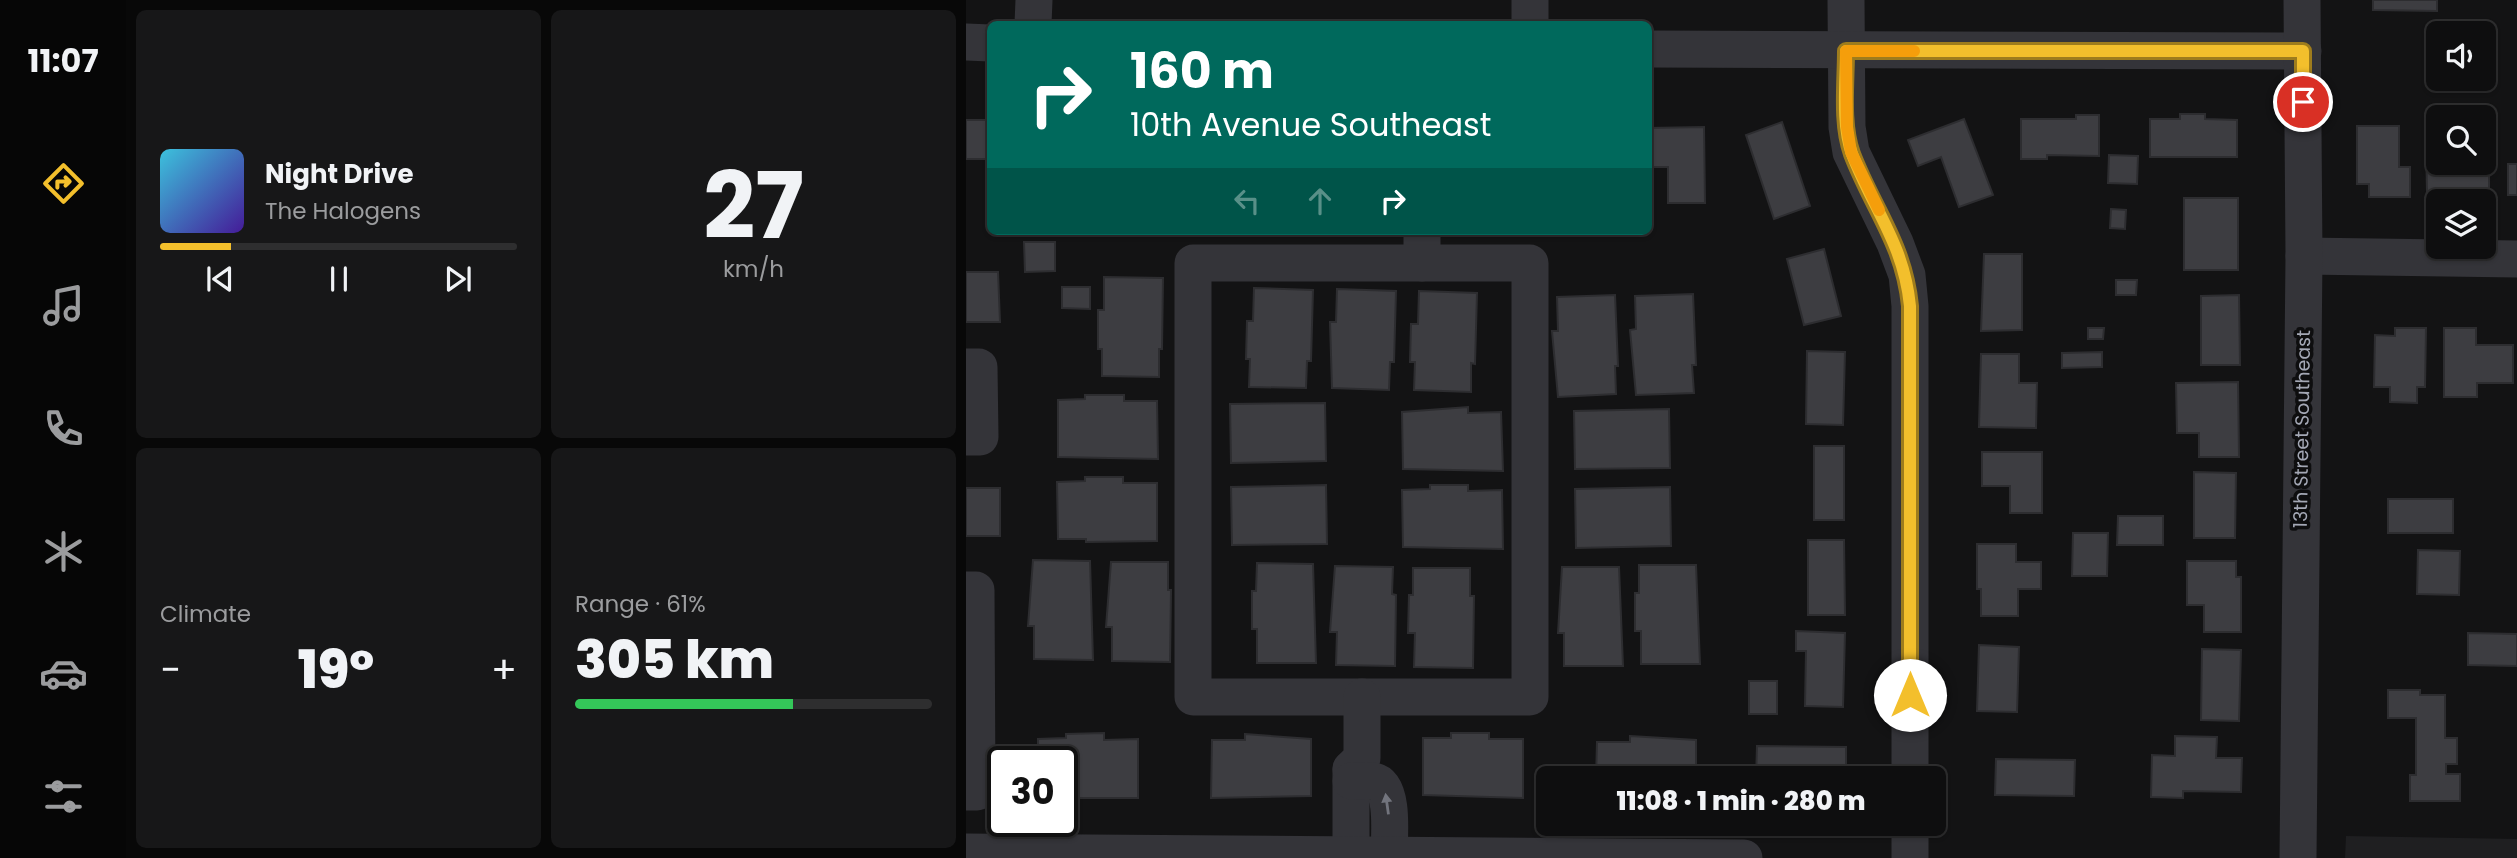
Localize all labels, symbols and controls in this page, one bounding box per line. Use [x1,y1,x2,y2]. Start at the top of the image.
map controls [2426,21,2496,259]
button: sound [2426,21,2496,91]
text: 160 m [1130,37,1274,105]
text: 11:07 [27,38,99,83]
icon: right [1015,49,1106,140]
pin [2273,72,2333,132]
icon: arrive [2284,83,2322,121]
text: 10th Avenue Southeast [1130,102,1491,147]
button: search [2426,105,2496,175]
text: 27 [703,142,804,270]
text: Night Drive [265,156,413,192]
icon: directions [39,159,88,208]
icon: left [1228,182,1266,220]
icon: ahead [1301,182,1339,220]
icon: right [1374,182,1412,220]
button: layers [2426,189,2496,259]
text: The Halogens [265,195,421,227]
text: km/h [723,253,784,285]
icon: previous [201,260,239,298]
icon: pause [320,260,358,298]
icon: next [439,260,477,298]
icon: music [39,281,88,330]
street label: 13th Street Southeast [2287,330,2317,528]
icon: phone [39,404,88,453]
icon: climate [39,527,88,576]
text: Range · 61% [575,588,706,620]
text: Climate [160,598,251,630]
text: 305 km [575,623,774,696]
text: 19° [298,633,374,706]
text: − [160,643,181,696]
text: + [491,643,517,696]
icon: car [39,649,88,698]
position arrow [1873,658,1947,732]
speed limit sign: 30 [987,746,1078,837]
icon: filters [39,772,88,821]
text: 11:08 · 1 min · 280 m [1617,783,1865,819]
one-way arrow [1382,793,1393,815]

